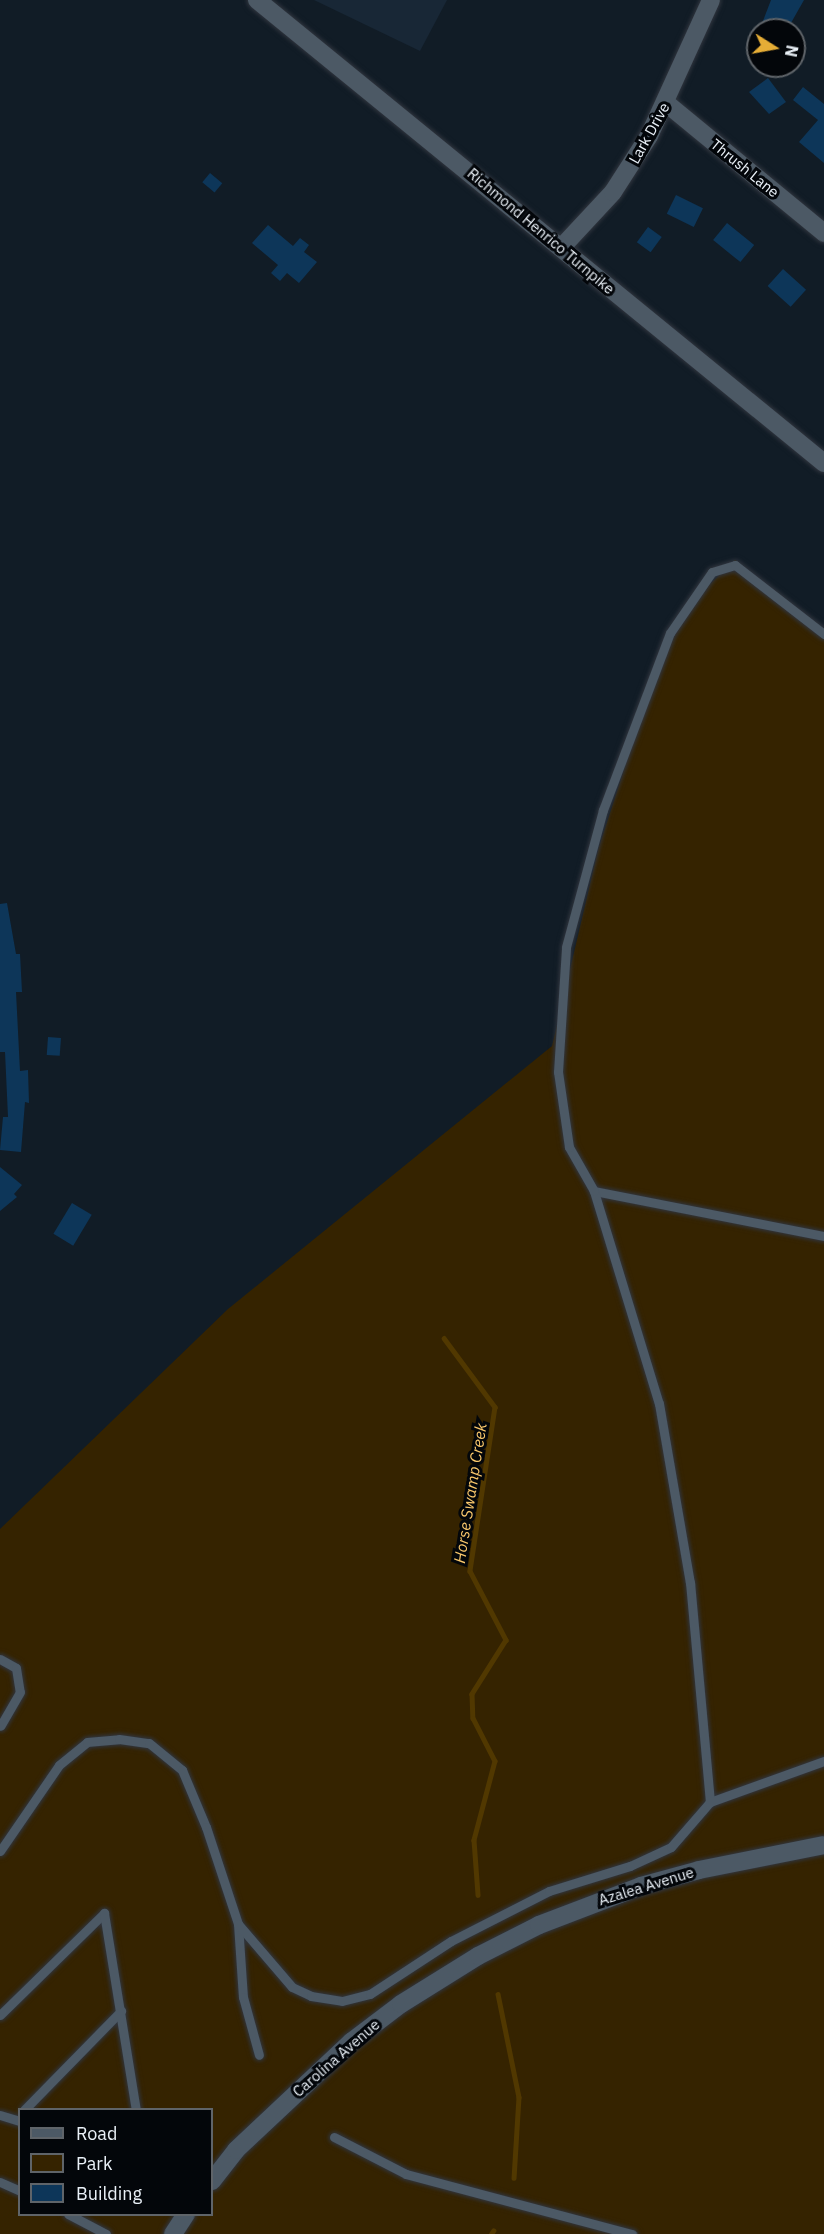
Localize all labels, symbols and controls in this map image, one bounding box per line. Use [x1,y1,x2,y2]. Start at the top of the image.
north arrow [746,18,806,78]
text: N [781,43,803,59]
street label: Lark Drive [625,99,673,167]
street label: Thrush Lane [707,135,783,201]
street label: Richmond Henrico Turnpike [464,164,618,298]
water label: Horse Swamp Creek [449,1422,491,1564]
street label: Azalea Avenue [596,1863,696,1909]
street label: Carolina Avenue [289,2015,383,2101]
legend [18,2108,213,2216]
text: Road [76,2122,117,2145]
text: Park [76,2152,112,2175]
text: Building [76,2182,142,2205]

